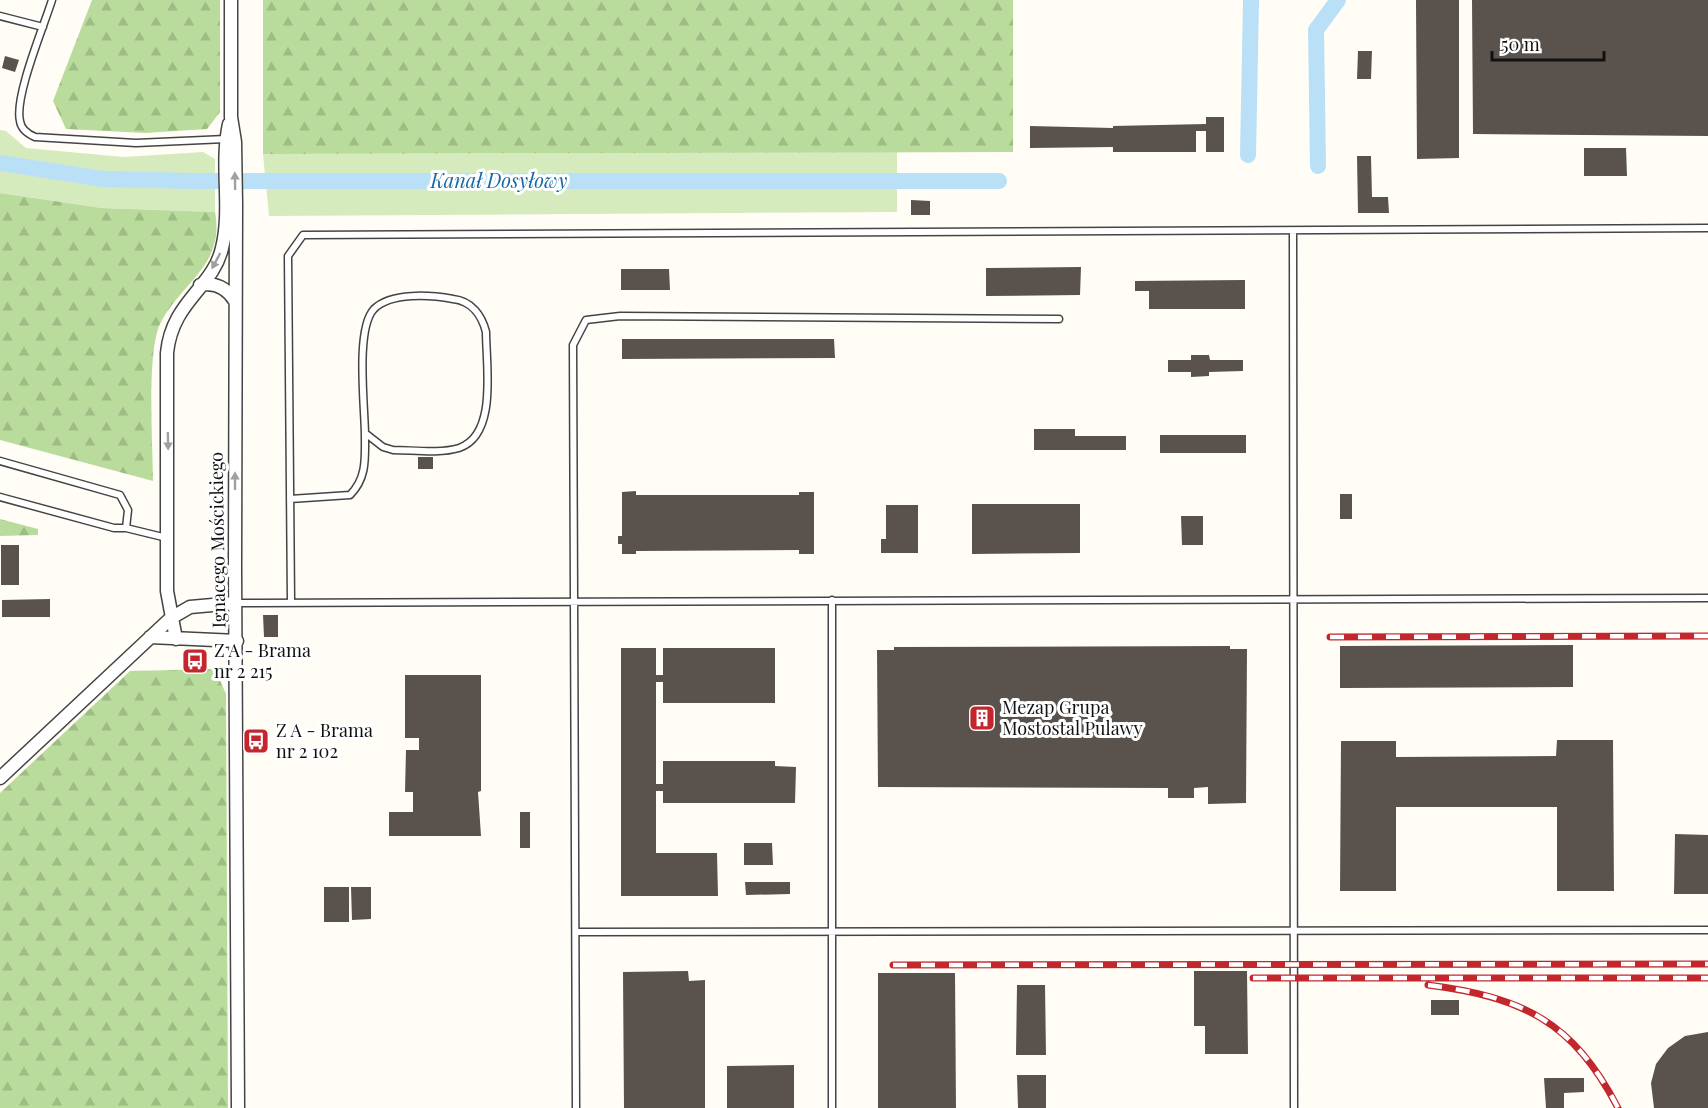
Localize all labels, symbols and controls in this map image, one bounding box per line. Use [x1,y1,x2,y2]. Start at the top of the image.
scale bar [1492,24,1604,62]
text: 50 m [1501,32,1540,56]
water label: Kanał Dosyłowy [430,166,568,193]
one-way arrow [231,171,240,190]
one-way arrow [211,253,221,270]
one-way arrow [163,432,173,451]
street label: Ignacego Mościckiego [203,452,231,628]
one-way arrow [230,472,240,491]
place label: Z A - Brama nr 2 215 [214,638,311,683]
bus stop icon: Z A - Brama nr 2 215 [180,646,210,676]
place label: Mezap Grupa Mostostal Pulawy [1002,695,1142,740]
building icon: Mezap Grupa Mostostal Pulawy [967,703,997,733]
place label: Z A - Brama nr 2 102 [276,718,373,763]
bus stop icon: Z A - Brama nr 2 102 [241,726,271,756]

